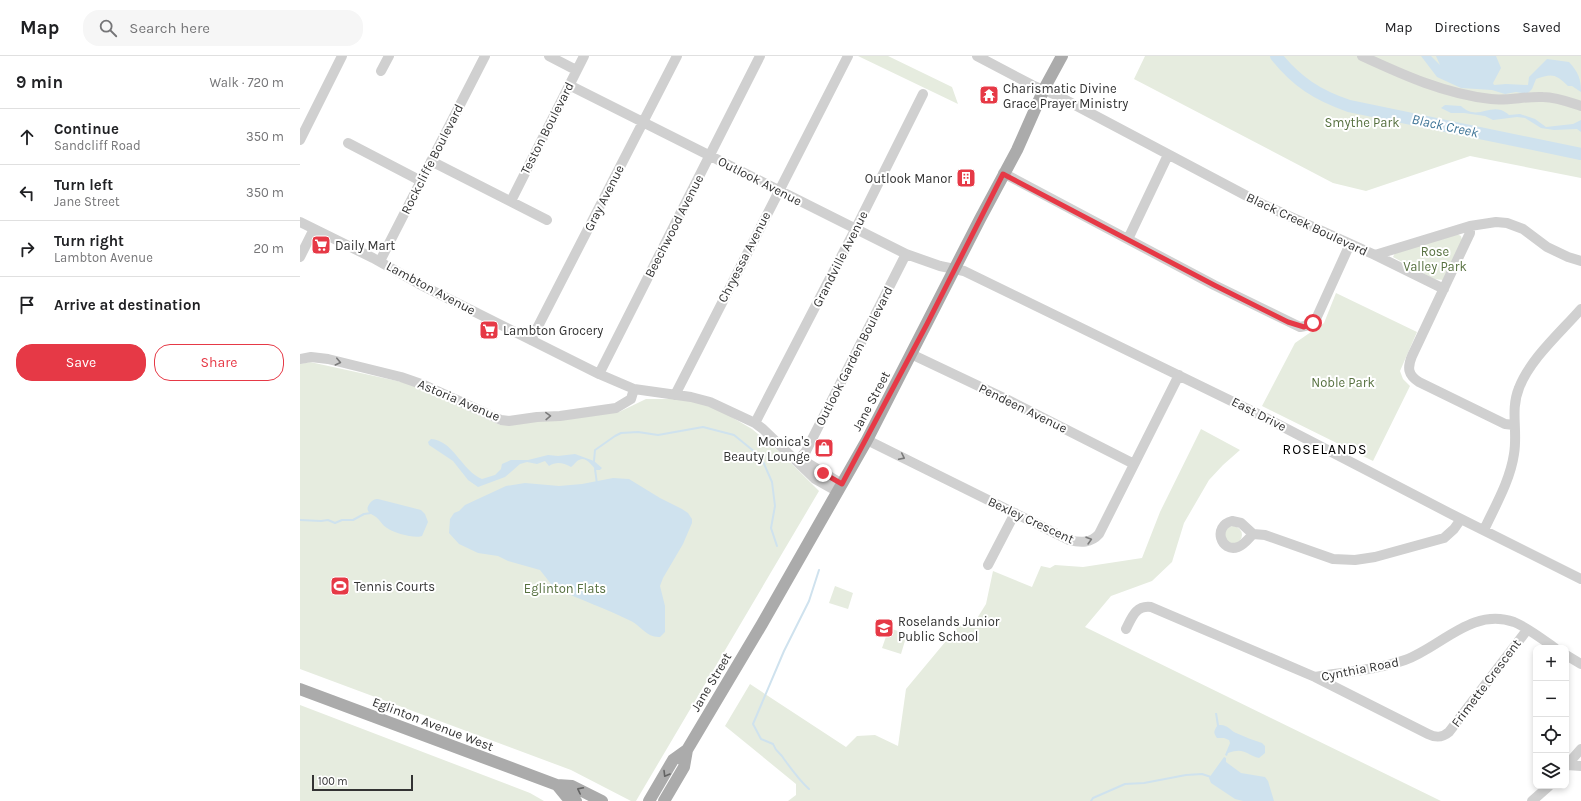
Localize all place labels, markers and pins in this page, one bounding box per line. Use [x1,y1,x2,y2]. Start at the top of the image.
place label: Charismatic Divine Grace Prayer Ministry [1003,81,1128,111]
temple icon: Charismatic Divine Grace Prayer Ministry [978,84,1000,106]
building icon: Outlook Manor [955,167,977,189]
place label: Outlook Manor [865,171,952,186]
supermarket icon: Daily Mart [310,234,332,256]
place label: Daily Mart [335,238,395,253]
supermarket icon: Lambton Grocery [478,319,500,341]
place label: Lambton Grocery [503,323,603,338]
place label: Monica's Beauty Lounge [723,434,810,464]
shop icon: Monica's Beauty Lounge [813,437,835,459]
sports icon: Tennis Courts [329,575,351,597]
place label: Tennis Courts [354,579,435,594]
place label: Roselands Junior Public School [898,614,1000,644]
school or university icon: Roselands Junior Public School [873,617,895,639]

